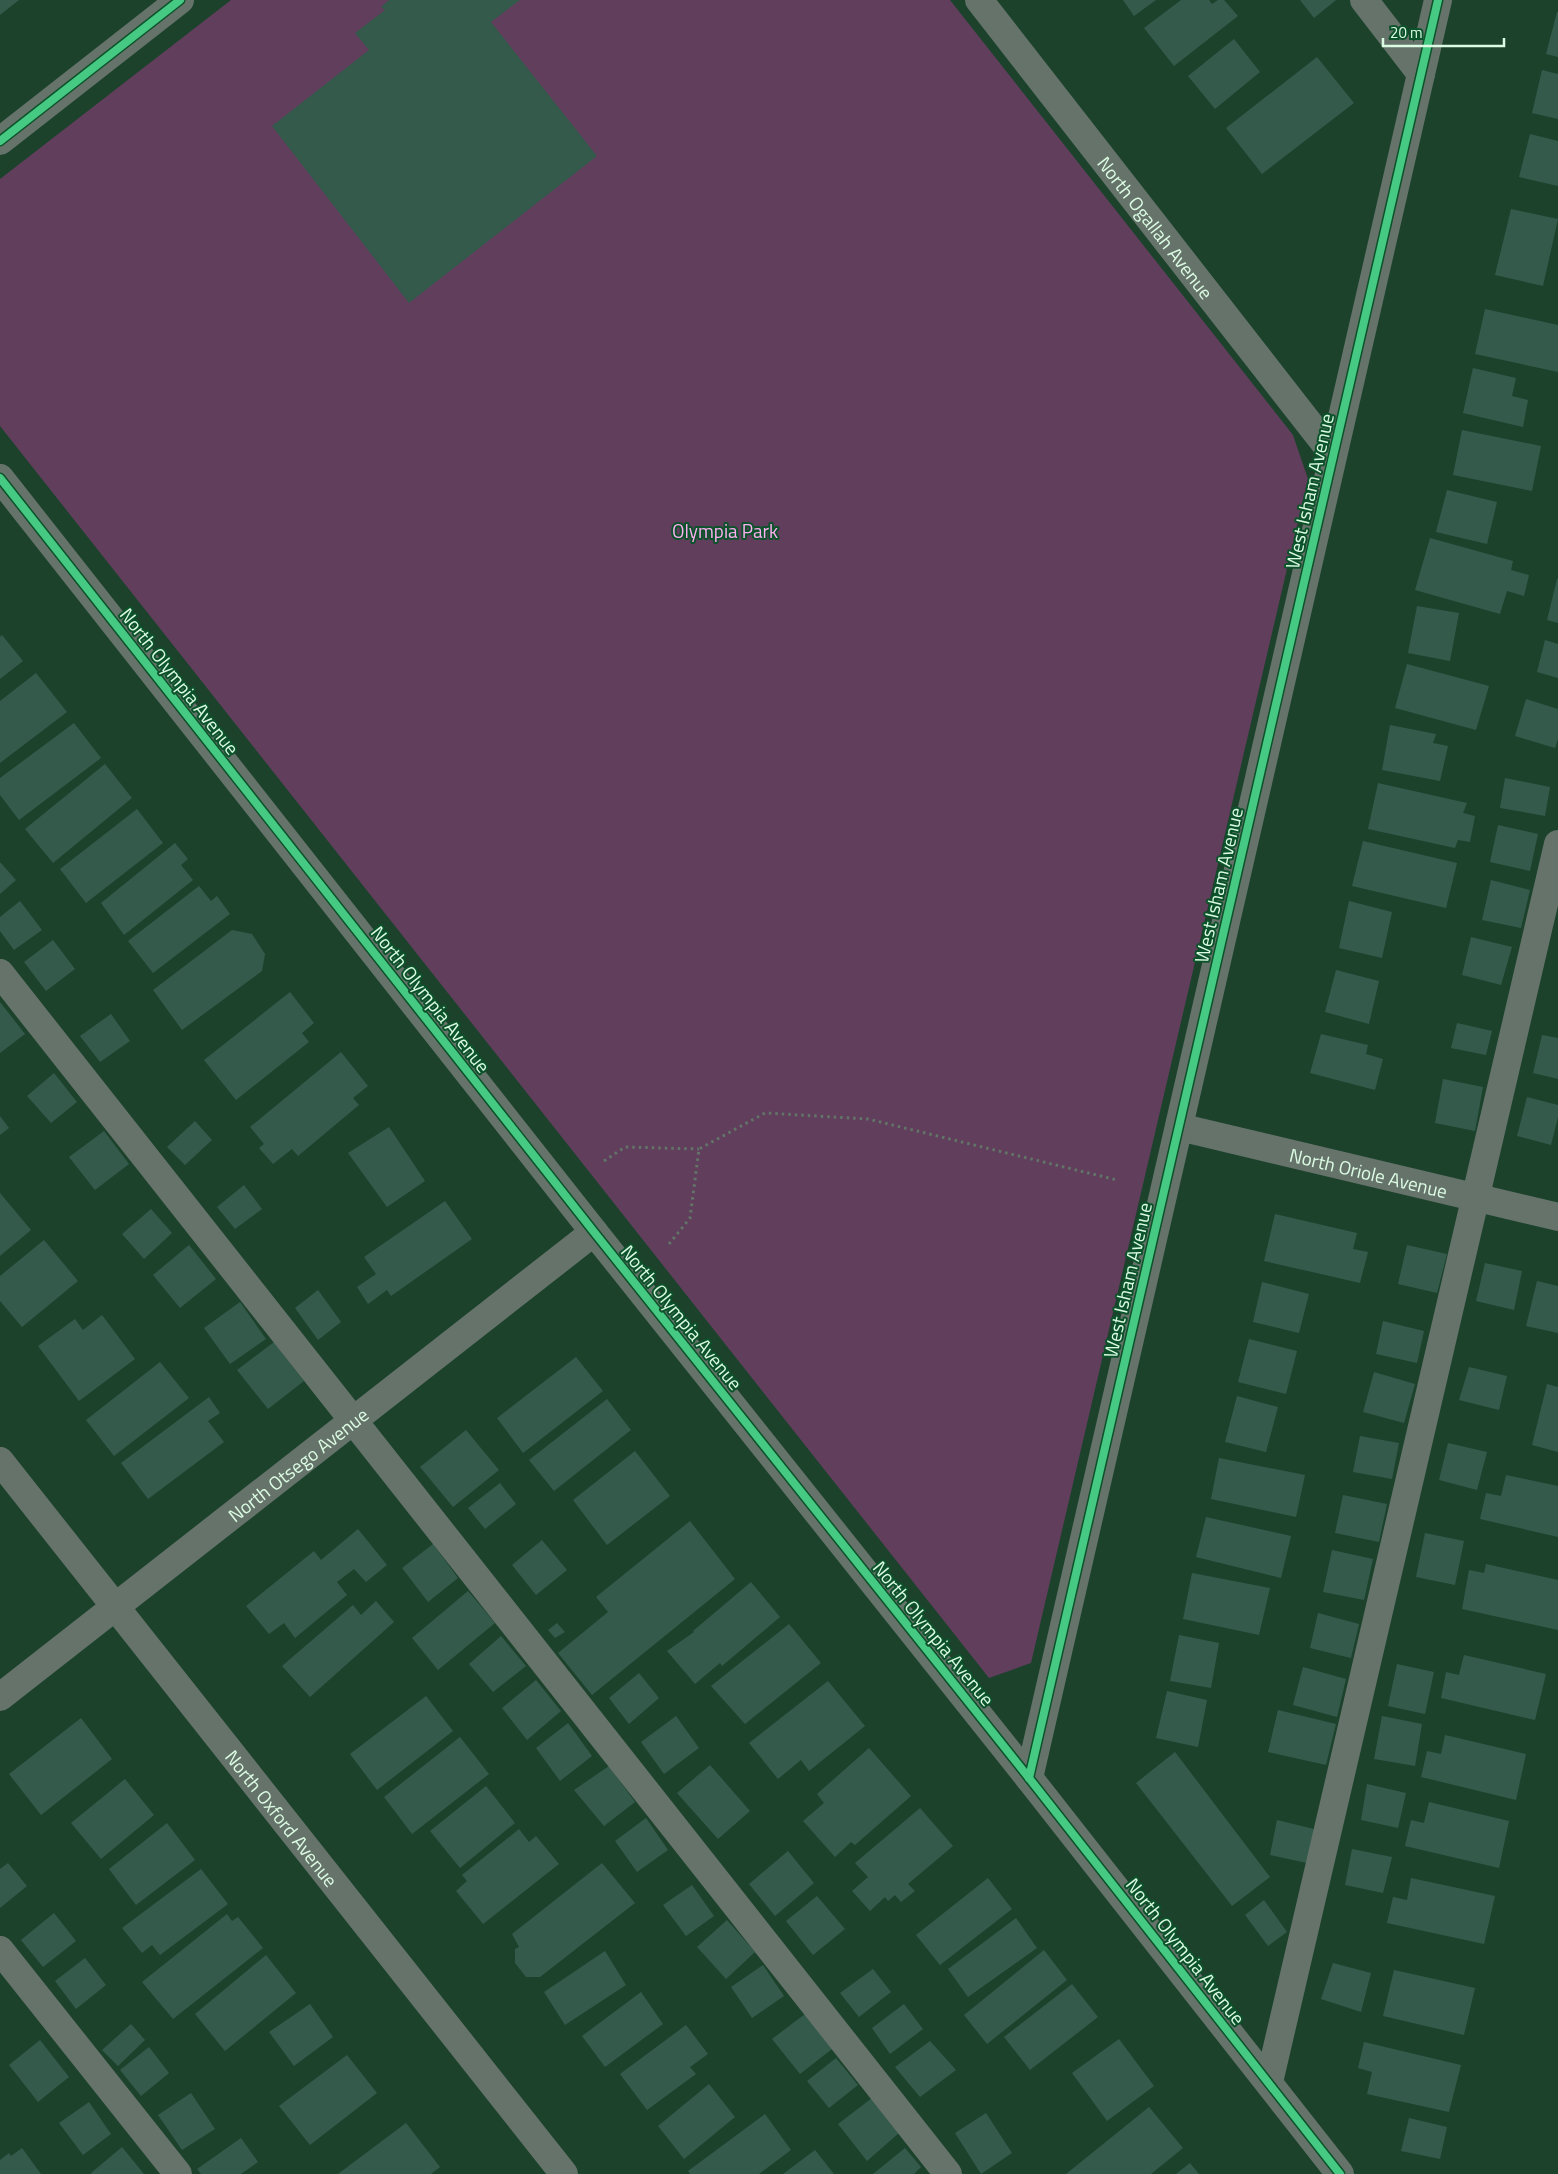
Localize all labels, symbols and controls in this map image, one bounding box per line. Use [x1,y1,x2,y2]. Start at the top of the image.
scale bar [1383,15,1504,47]
text: 20 m [1390,21,1423,44]
street label: North Ogallah Avenue [1091,149,1221,305]
street label: West Isham Avenue [1277,411,1341,571]
park label: Olympia Park [672,516,778,545]
street label: North Olympia Avenue [113,601,247,761]
street label: West Isham Avenue [1186,805,1250,965]
street label: North Olympia Avenue [364,919,498,1079]
street label: North Oriole Avenue [1287,1139,1451,1205]
street label: West Isham Avenue [1095,1200,1159,1360]
street label: North Olympia Avenue [614,1238,750,1396]
street label: North Otsego Avenue [221,1400,374,1528]
street label: North Olympia Avenue [866,1554,1002,1712]
street label: North Oxford Avenue [219,1743,346,1893]
street label: North Olympia Avenue [1119,1871,1253,2031]

